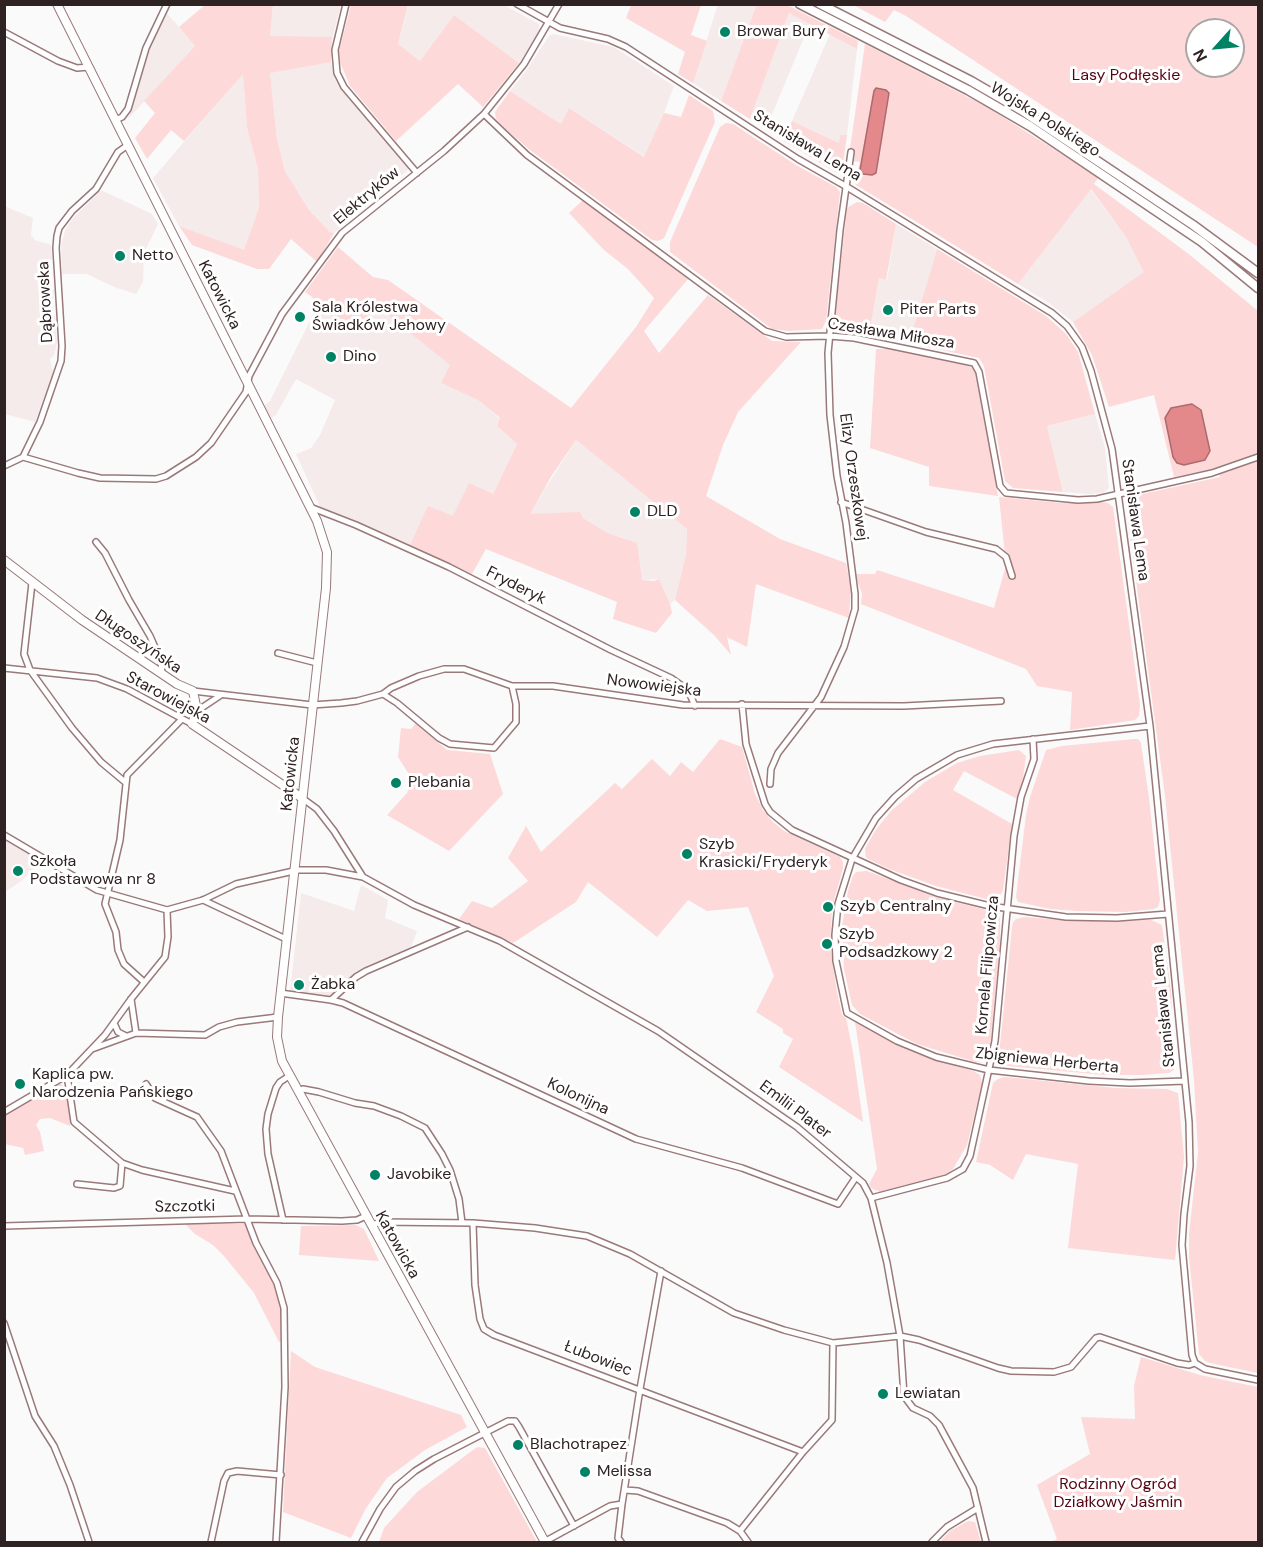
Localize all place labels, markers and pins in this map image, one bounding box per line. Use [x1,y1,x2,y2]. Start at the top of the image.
place label: Browar Bury [737,22,826,42]
marker: Browar Bury [718,25,732,39]
place label: Netto [132,246,174,266]
marker: Netto [113,249,127,263]
place label: Sala Królestwa Świadków Jehowy [312,298,446,336]
place label: Piter Parts [900,300,976,320]
marker: Piter Parts [881,303,895,317]
marker: Sala Królestwa Świadków Jehowy [293,310,307,324]
place label: Dino [343,347,377,367]
marker: Dino [324,350,338,364]
place label: DLD [647,502,677,522]
marker: DLD [628,505,642,519]
place label: Plebania [408,773,470,793]
marker: Plebania [389,776,403,790]
place label: Szyb Krasicki/Fryderyk [699,835,828,873]
marker: Szyb Krasicki/Fryderyk [680,847,694,861]
place label: Szkoła Podstawowa nr 8 [30,852,156,890]
marker: Szkoła Podstawowa nr 8 [11,864,25,878]
place label: Szyb Centralny [840,897,952,917]
marker: Szyb Centralny [821,900,835,914]
place label: Szyb Podsadzkowy 2 [839,925,953,963]
marker: Szyb Podsadzkowy 2 [820,937,834,951]
place label: Żabka [311,975,355,995]
marker: Żabka [292,978,306,992]
place label: Kaplica pw. Narodzenia Pańskiego [32,1065,193,1103]
marker: Kaplica pw. Narodzenia Pańskiego [13,1077,27,1091]
place label: Javobike [387,1165,451,1185]
marker: Javobike [368,1168,382,1182]
place label: Lewiatan [895,1384,961,1404]
marker: Lewiatan [876,1387,890,1401]
place label: Blachotrapez [530,1435,627,1455]
marker: Blachotrapez [511,1438,525,1452]
place label: Melissa [597,1462,652,1482]
marker: Melissa [578,1465,592,1479]

